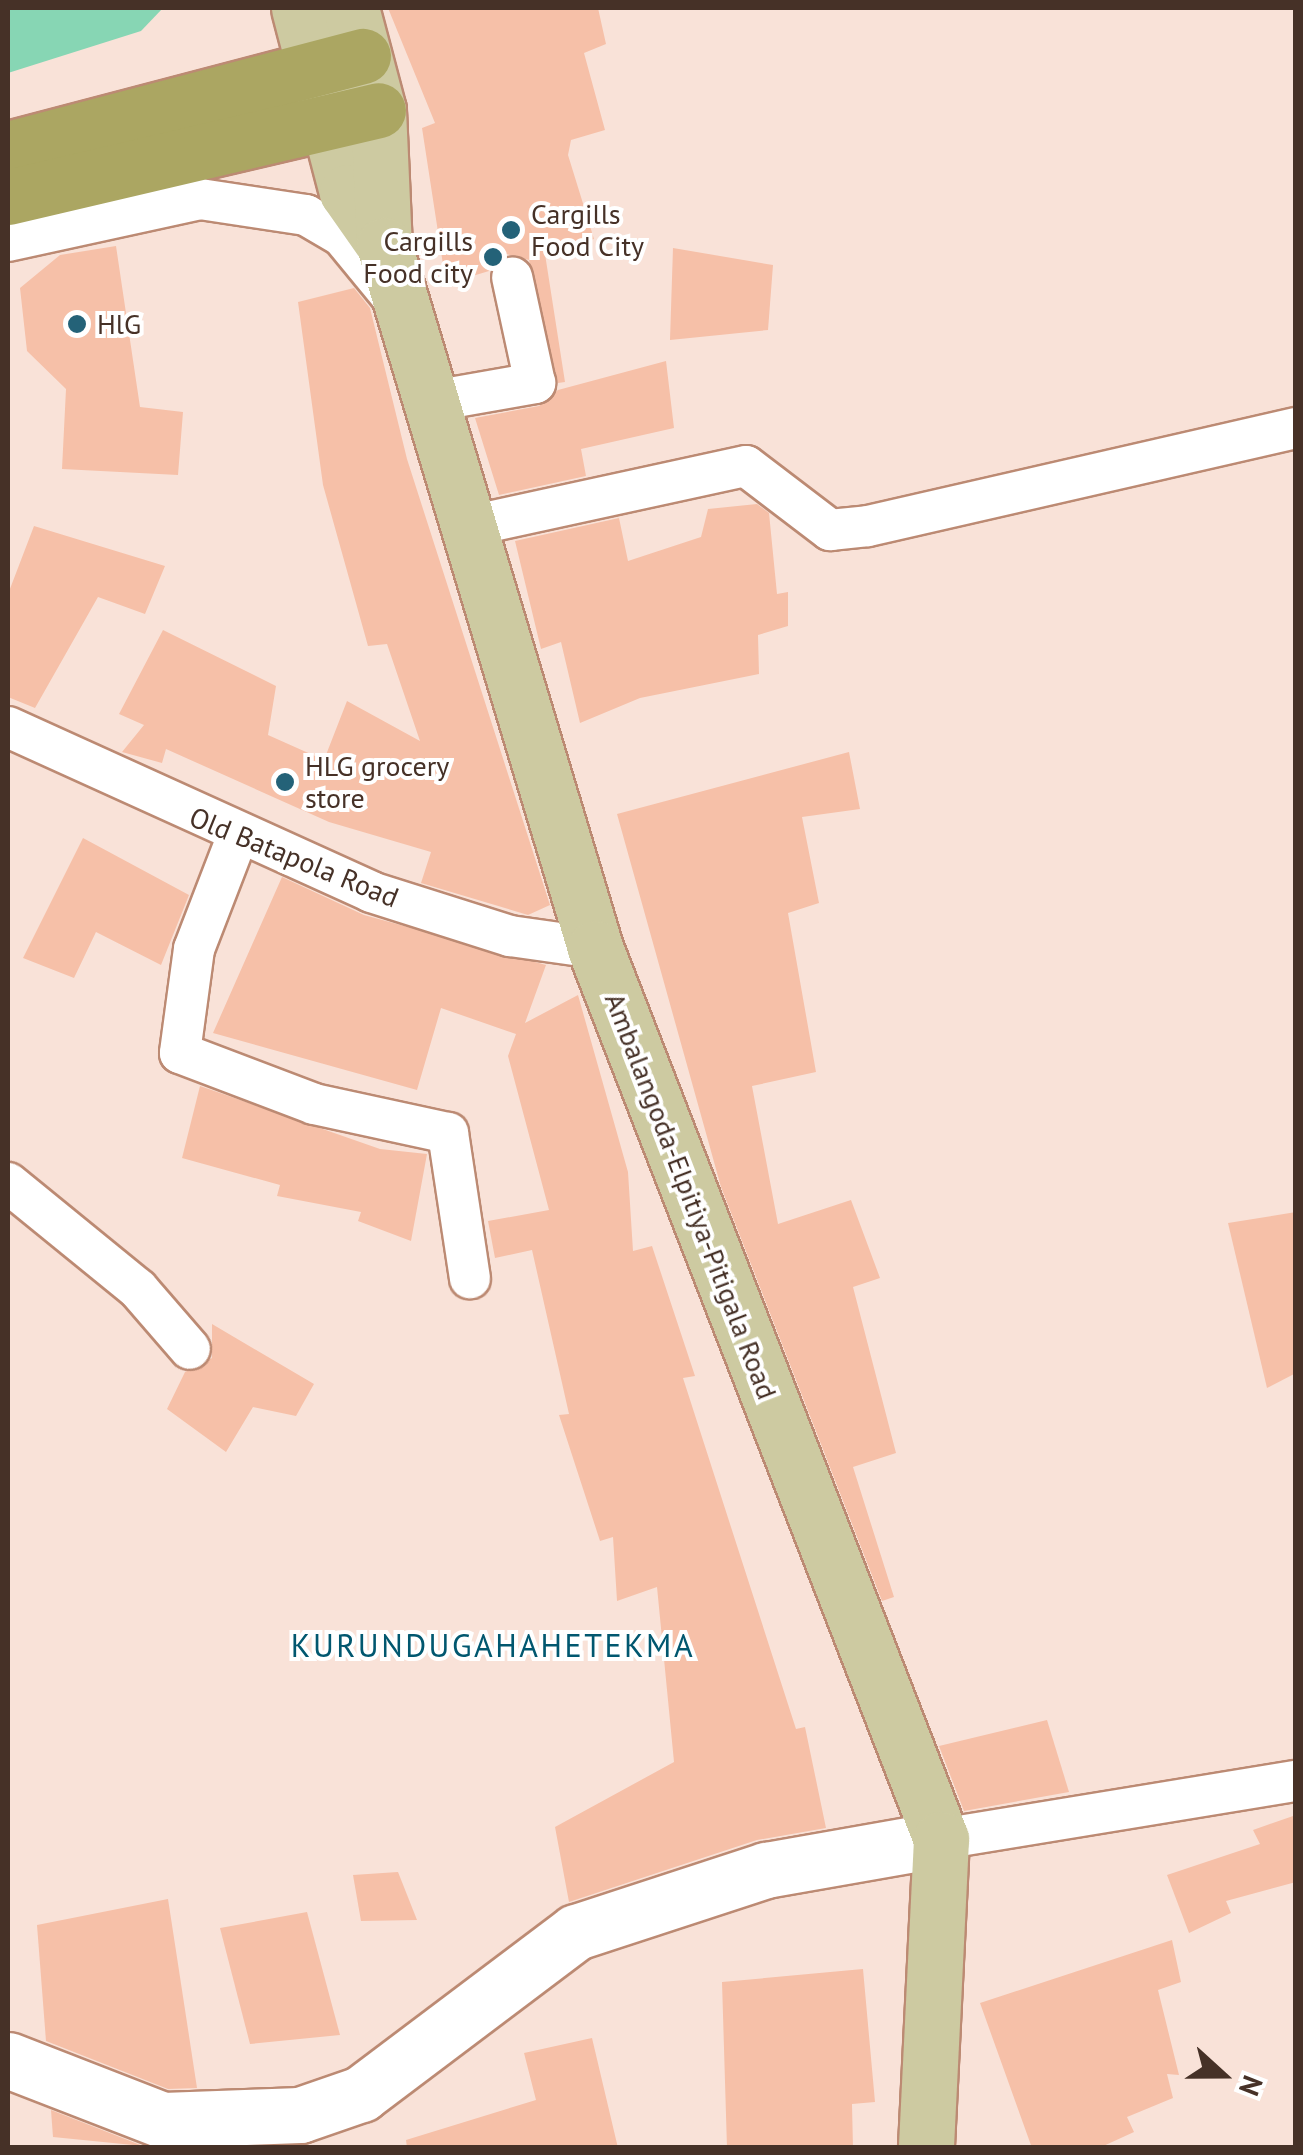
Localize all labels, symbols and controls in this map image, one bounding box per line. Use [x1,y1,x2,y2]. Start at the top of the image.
place label: Cargills Food City [531,197,644,263]
marker: Cargills Food City [500,219,522,241]
place label: Cargills Food city [363,224,473,290]
marker: Cargills Food city [482,246,504,268]
place label: HlG [97,307,141,341]
marker: HlG [66,313,88,335]
place label: HLG grocery store [305,749,449,815]
marker: HLG grocery store [274,771,296,793]
street label: Old Batapola Road [185,800,403,914]
street label: Ambalangoda-Elpitiya-Pitigala Road [598,988,784,1404]
district label: KURUNDUGAHAHETEKMA [291,1626,695,1664]
north arrow [1173,2025,1273,2125]
text: N [1231,2071,1272,2101]

